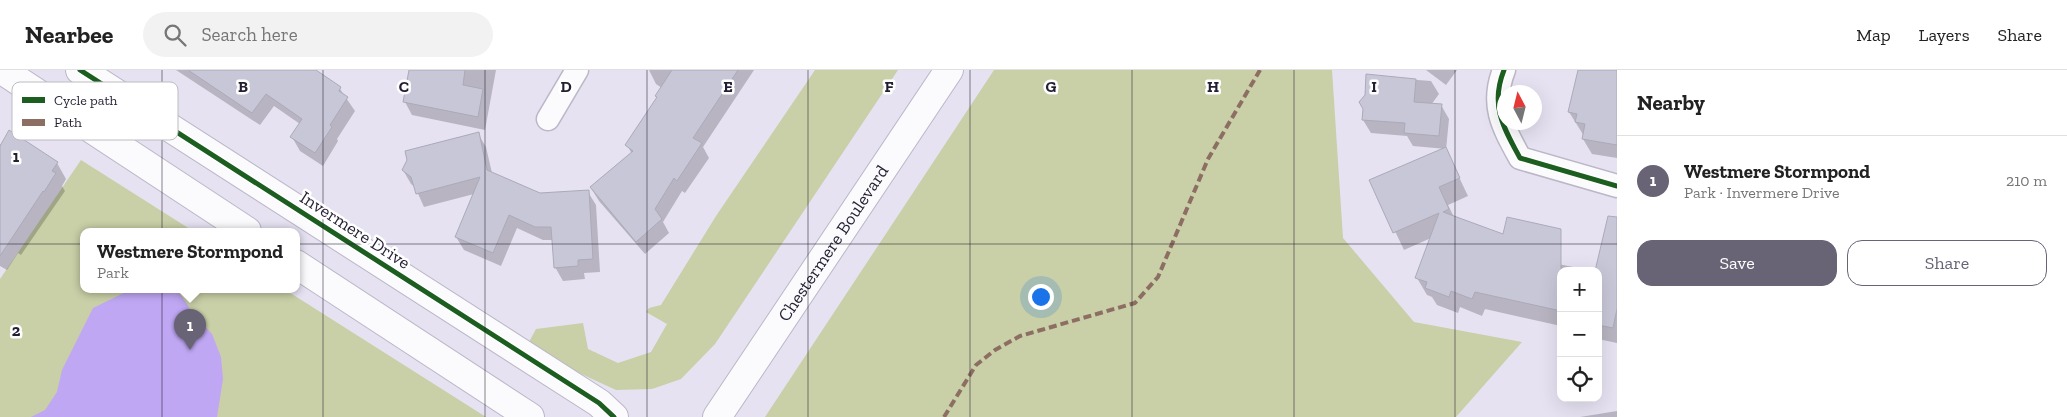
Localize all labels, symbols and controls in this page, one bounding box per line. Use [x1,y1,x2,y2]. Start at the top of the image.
search box [143,12,493,57]
text: Nearbee [25,20,113,49]
icon: search [161,21,189,49]
text: Search here [201,23,298,46]
text: Map [1856,24,1891,46]
text: Layers [1919,24,1970,46]
text: Share [1998,24,2042,46]
text: B [238,77,248,96]
text: C [399,77,409,96]
text: D [560,77,572,96]
text: E [723,77,733,96]
text: F [884,77,894,96]
text: G [1046,77,1057,96]
text: H [1207,77,1219,96]
text: I [1371,77,1377,96]
legend [12,82,178,140]
north arrow [1497,85,1542,130]
text: Nearby [1637,90,1705,115]
text: Cycle path [54,92,118,109]
text: Path [54,114,82,131]
text: 1 [13,147,20,166]
text: Westmere Stormpond [1684,160,1870,183]
street label: Chestermere Boulevard [773,161,893,326]
text: 1 [1650,171,1656,190]
text: 210 m [2006,171,2047,190]
text: Park · Invermere Drive [1684,183,1839,202]
street label: Invermere Drive [296,186,414,274]
popup [80,228,300,293]
text: Westmere Stormpond [97,240,283,263]
button: Save [1637,240,1837,286]
button: Share [1847,240,2047,286]
text: Park [97,263,129,282]
map controls [1557,267,1602,402]
button: + [1557,267,1602,312]
your location [1028,284,1054,310]
pin: 1 [174,309,206,350]
button: − [1557,312,1602,357]
text: 2 [12,321,21,340]
button: locate [1557,357,1602,402]

